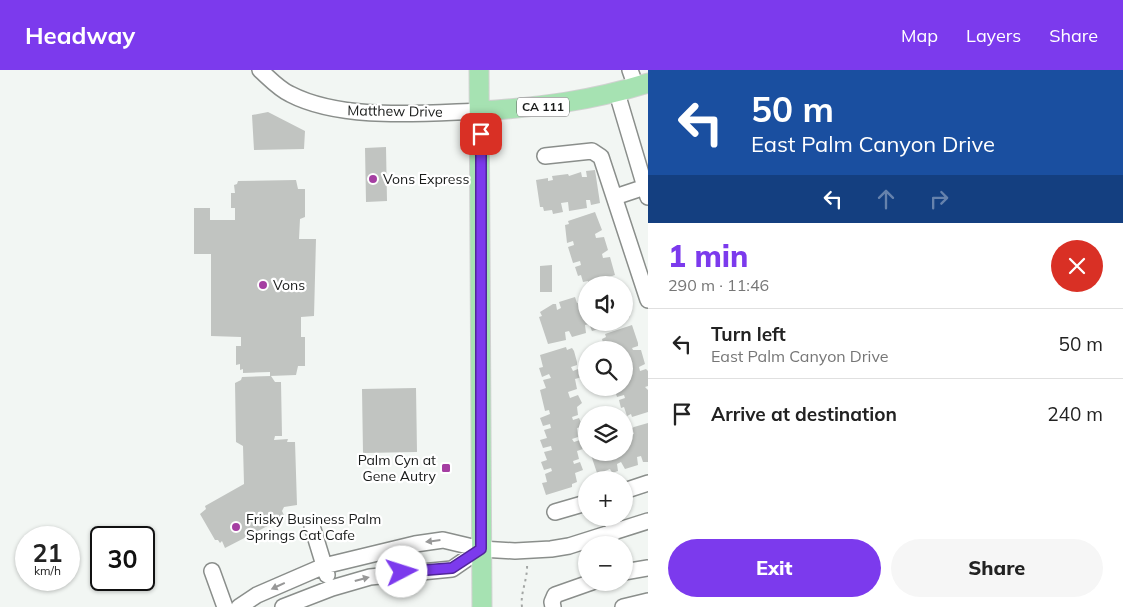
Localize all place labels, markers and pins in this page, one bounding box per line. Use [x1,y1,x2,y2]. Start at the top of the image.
pin [460,113,502,155]
place label: Vons Express [383,170,469,188]
marker: Vons Express [367,173,379,185]
place label: Vons [273,276,305,294]
marker: Vons [257,279,269,291]
place label: Palm Cyn at Gene Autry [358,451,437,485]
marker: Palm Cyn at Gene Autry [440,462,452,474]
place label: Frisky Business Palm Springs Cat Cafe [246,510,381,544]
marker: Frisky Business Palm Springs Cat Cafe [230,521,242,533]

